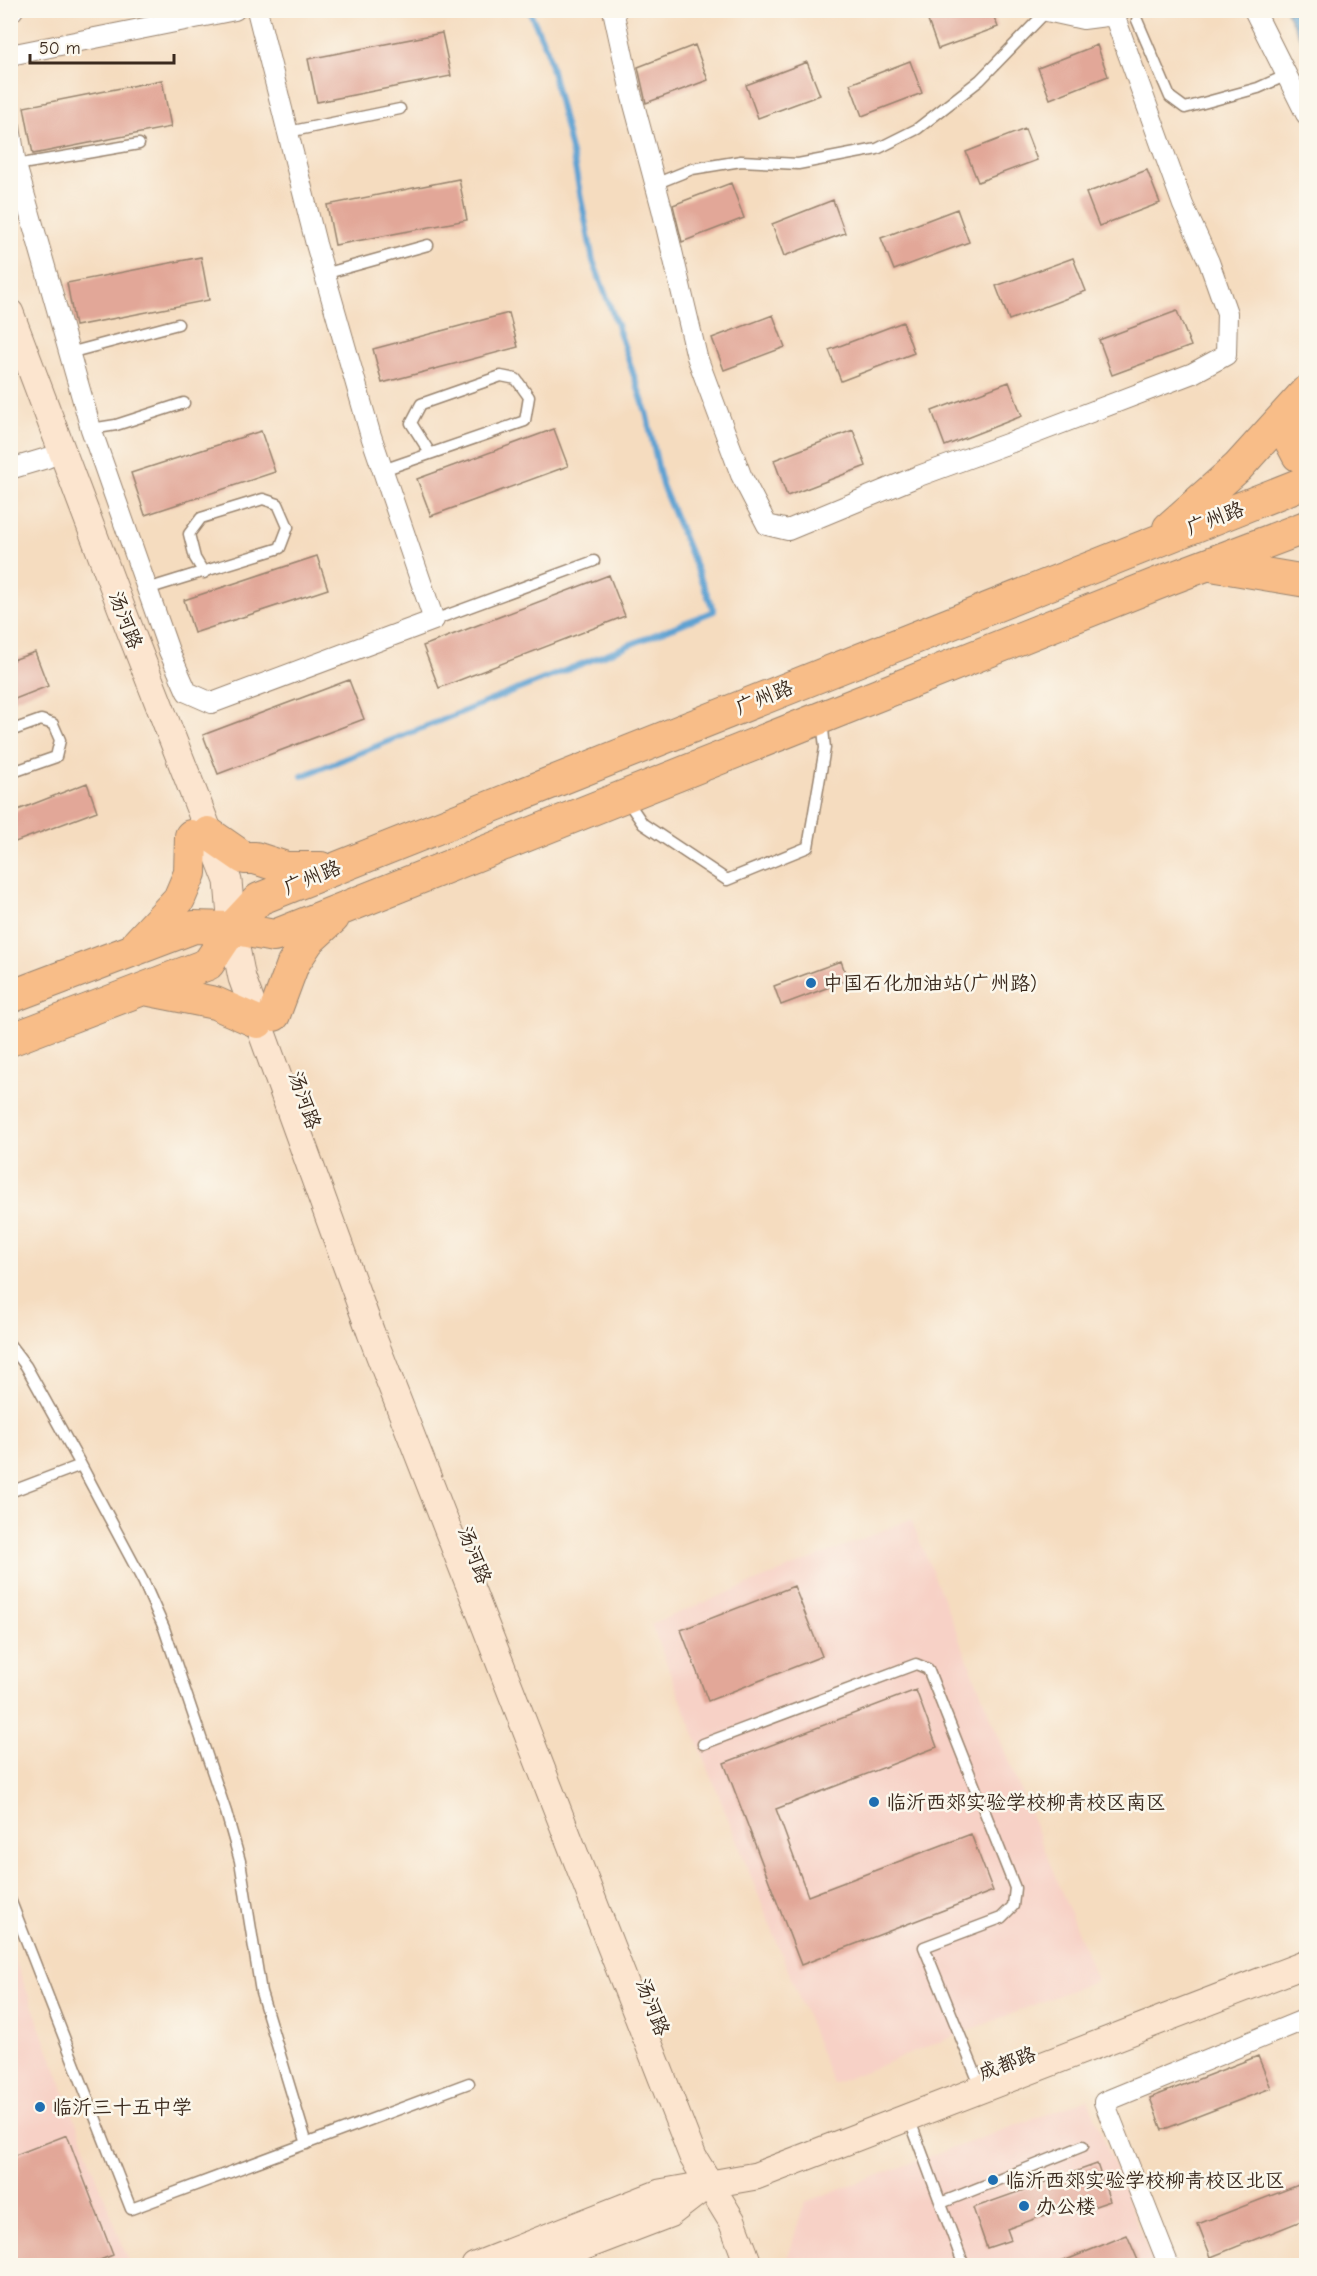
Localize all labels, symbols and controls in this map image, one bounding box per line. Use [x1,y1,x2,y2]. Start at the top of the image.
scale bar [30,27,174,65]
text: 50 m [39,38,81,59]
street label: 广州路 [1183,497,1248,540]
street label: 汤河路 [104,588,147,653]
street label: 广州路 [732,675,797,719]
street label: 广州路 [280,855,345,899]
place label: 中国石化加油站(广州路) [823,972,1037,995]
marker: 中国石化加油站(广州路) [804,976,818,990]
street label: 汤河路 [284,1068,325,1133]
street label: 汤河路 [453,1523,496,1588]
place label: 临沂西郊实验学校柳青校区南区 [886,1791,1166,1814]
marker: 临沂西郊实验学校柳青校区南区 [867,1795,881,1809]
street label: 汤河路 [631,1975,674,2040]
street label: 成都路 [975,2042,1040,2085]
place label: 临沂三十五中学 [52,2096,192,2119]
marker: 临沂三十五中学 [33,2100,47,2114]
place label: 临沂西郊实验学校柳青校区北区 [1005,2169,1285,2192]
marker: 临沂西郊实验学校柳青校区北区 [986,2173,1000,2187]
place label: 办公楼 [1036,2195,1096,2218]
marker: 办公楼 [1017,2199,1031,2213]

